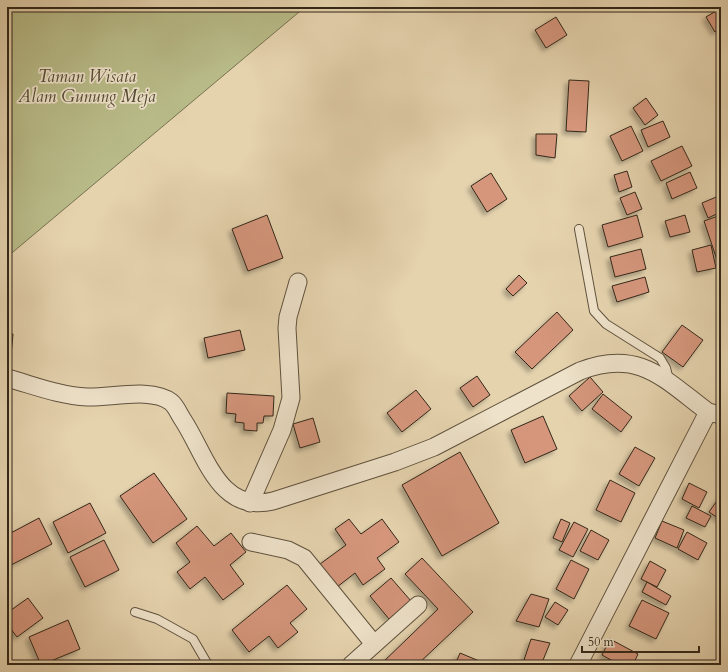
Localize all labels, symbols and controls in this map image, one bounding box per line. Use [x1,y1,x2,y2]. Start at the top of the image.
park label: Taman Wisata Alam Gunung Meja [17,65,156,108]
scale bar [582,628,699,654]
text: 50 m [588,634,615,650]

